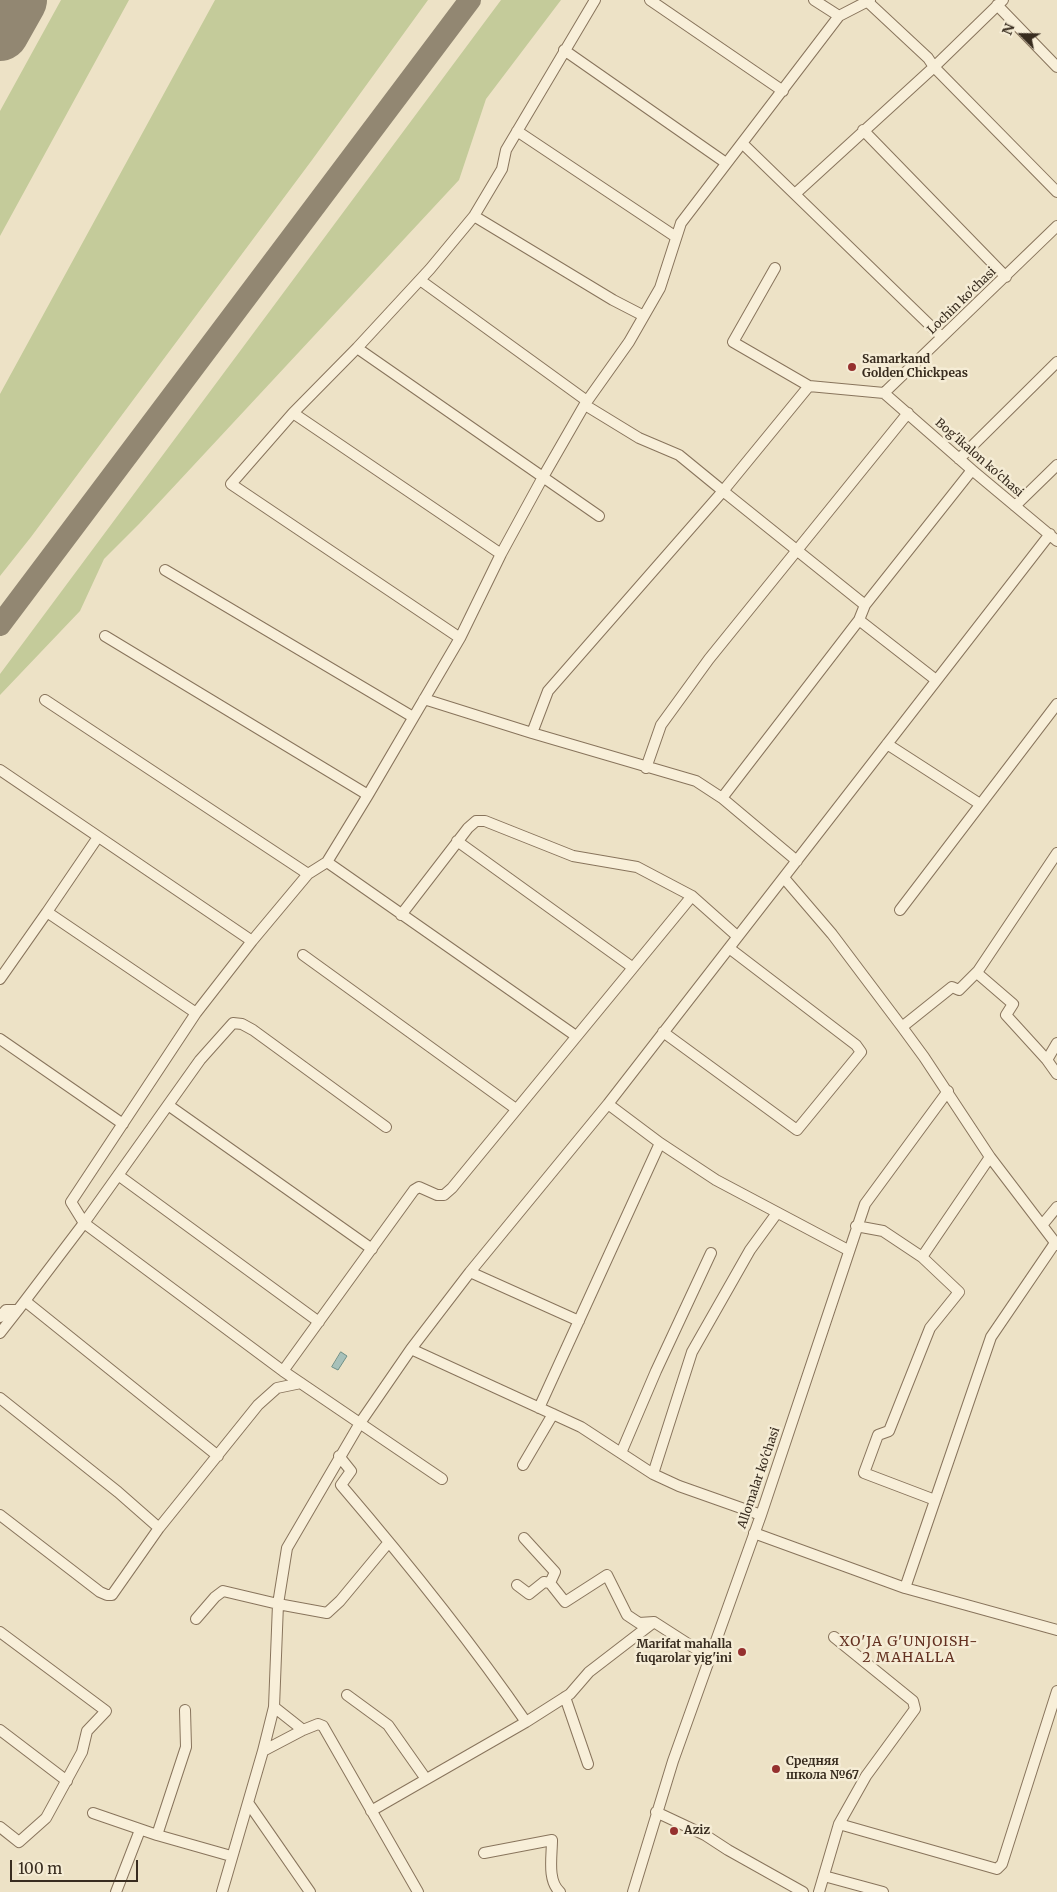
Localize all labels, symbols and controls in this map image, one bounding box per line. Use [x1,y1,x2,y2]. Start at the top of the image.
north arrow [997,10,1047,60]
text: N [998,21,1019,38]
street label: Lochin ko'chasi [925,265,999,337]
place label: Samarkand Golden Chickpeas [862,353,968,381]
marker: Samarkand Golden Chickpeas [846,361,858,373]
street label: Bog'ikalon ko'chasi [932,416,1026,500]
street label: Allomalar ko'chasi [735,1425,783,1531]
district label: XO'JA G'UNJOISH- 2 MAHALLA [838,1634,980,1666]
place label: Marifat mahalla fuqarolar yig'ini [636,1638,732,1666]
marker: Marifat mahalla fuqarolar yig'ini [736,1646,748,1658]
place label: Средняя школа №67 [786,1755,859,1783]
marker: Средняя школа №67 [770,1763,782,1775]
place label: Aziz [684,1824,710,1838]
marker: Aziz [668,1825,680,1837]
scale bar [12,1850,140,1882]
text: 100 m [18,1859,62,1878]

